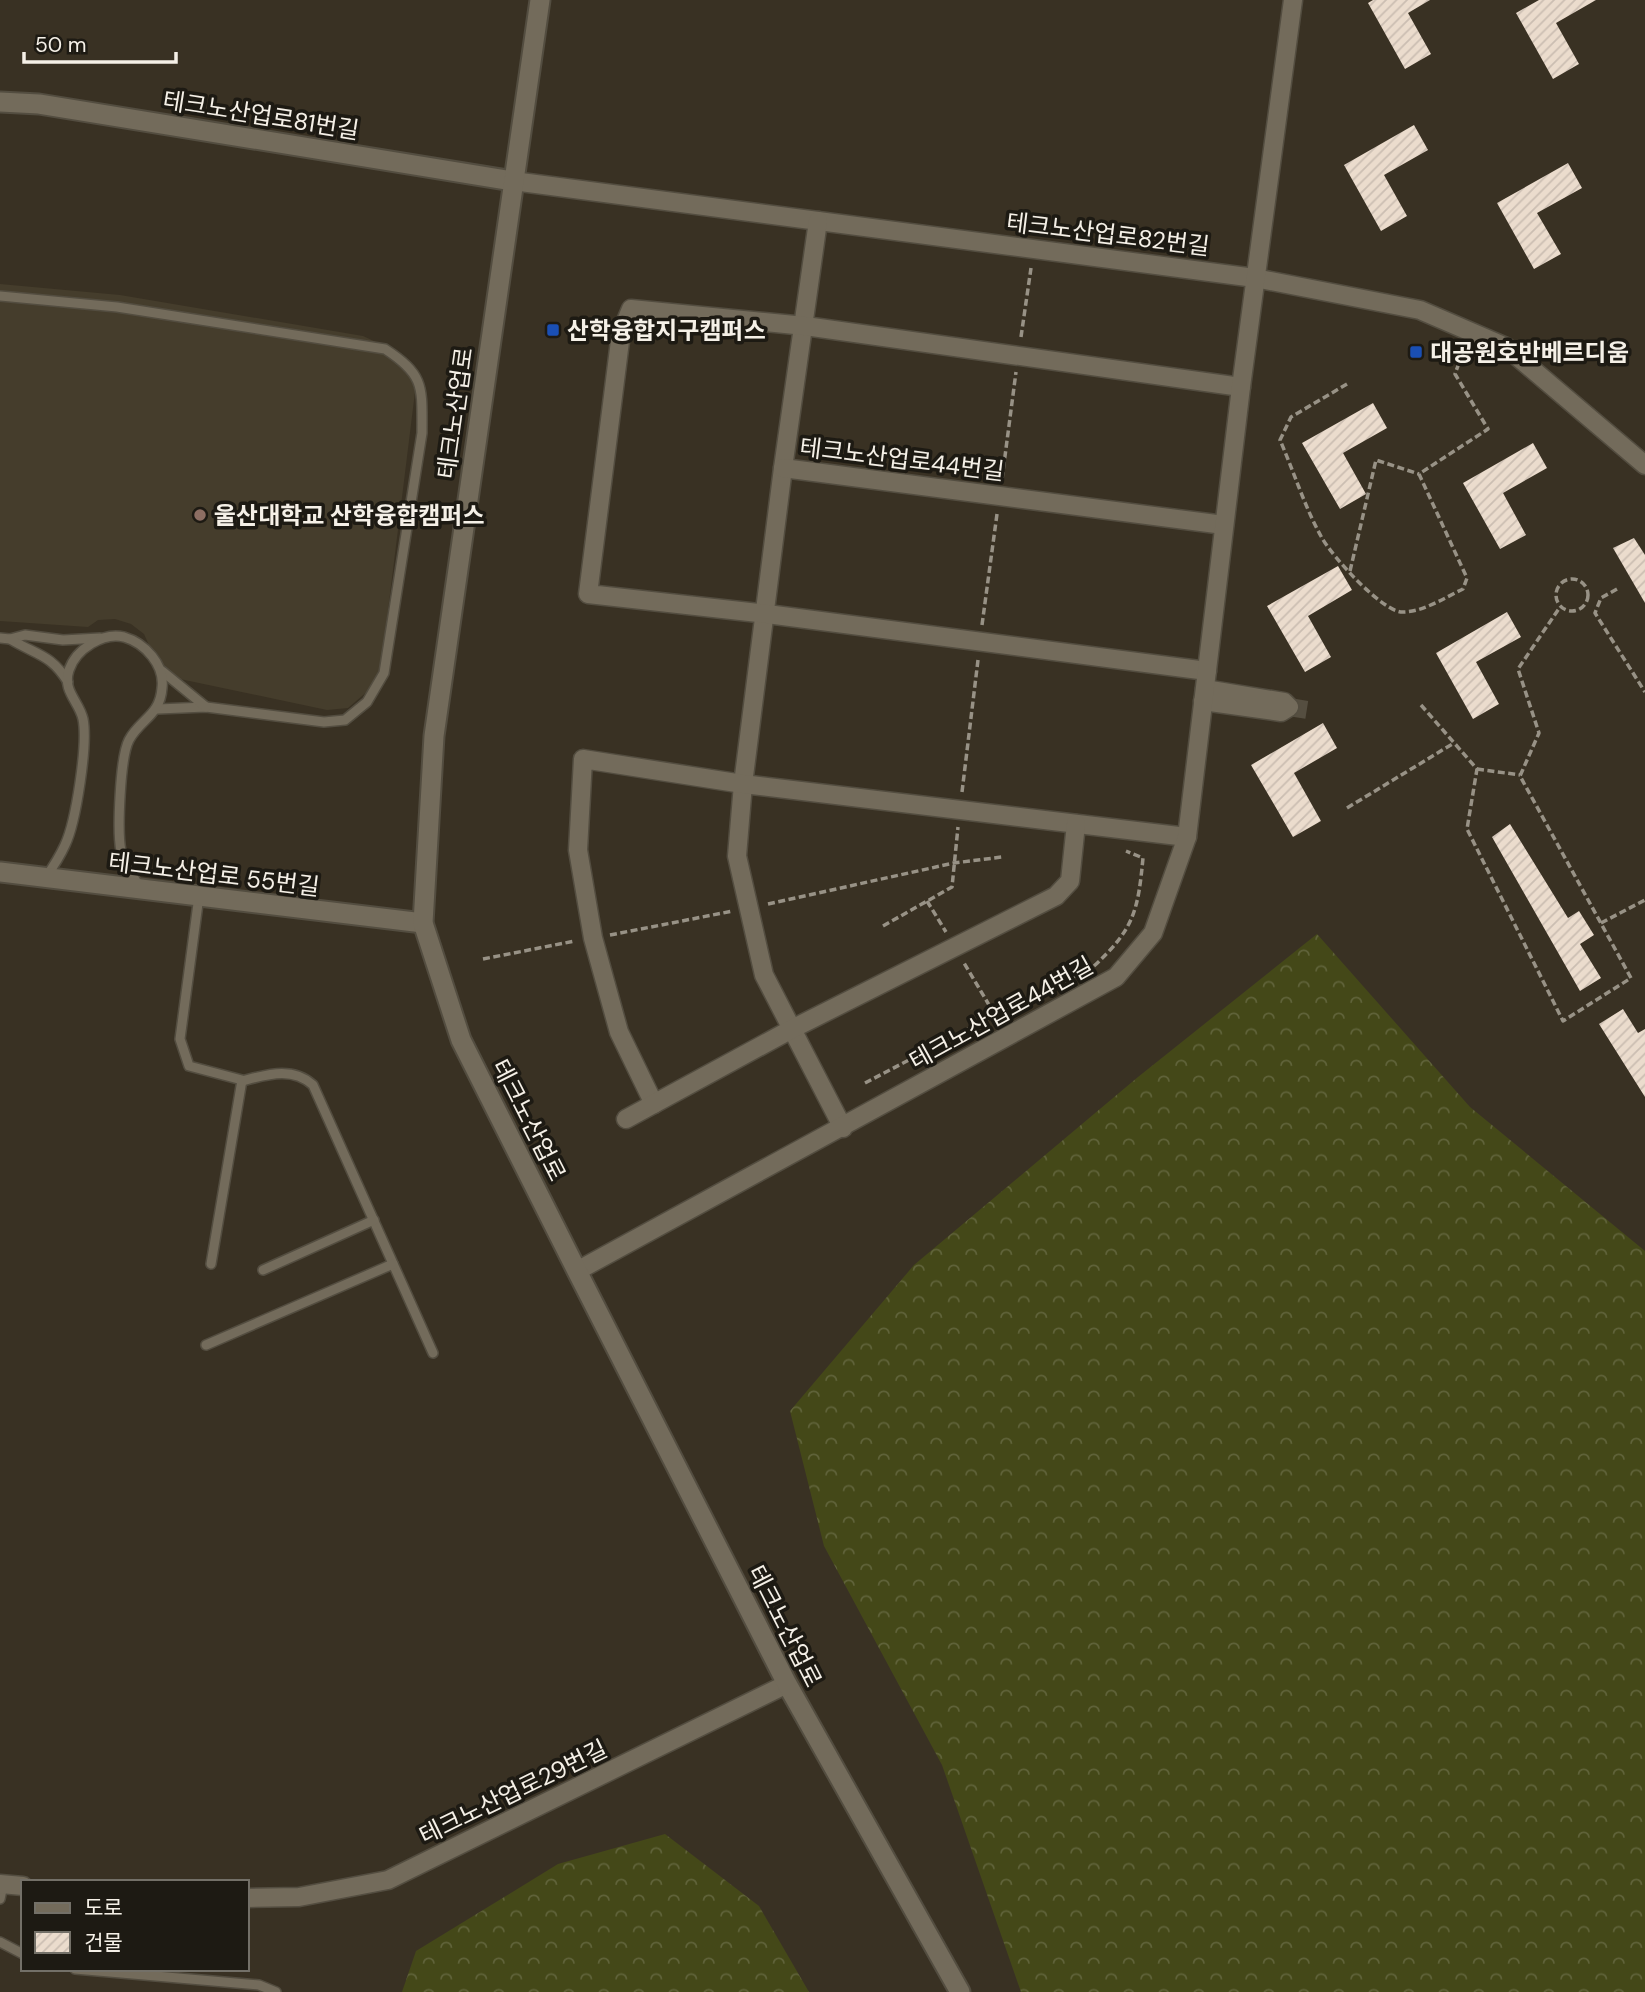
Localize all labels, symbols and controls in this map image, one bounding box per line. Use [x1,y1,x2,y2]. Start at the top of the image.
scale bar [24,21,177,65]
text: 50 m [35,31,86,59]
street label: 테크노산업로81번길 [161,84,361,146]
street label: 테크노산업로82번길 [1005,206,1211,262]
place label: 산학융합지구캠퍼스 [567,315,766,346]
marker: 산학융합지구캠퍼스 [545,322,561,338]
place label: 대공원호반베르디움 [1430,337,1629,368]
marker: 대공원호반베르디움 [1408,344,1424,360]
street label: 테크노산업로 [430,345,480,481]
street label: 테크노산업로44번길 [798,431,1006,487]
place label: 울산대학교 산학융합캠퍼스 [214,500,485,531]
marker: 울산대학교 산학융합캠퍼스 [192,507,208,523]
street label: 테크노산업로 55번길 [107,846,321,902]
street label: 테크노산업로44번길 [903,950,1099,1076]
street label: 테크노산업로 [485,1054,573,1186]
street label: 테크노산업로 [741,1560,829,1692]
street label: 테크노산업로29번길 [414,1733,612,1851]
legend [21,1880,248,1971]
text: 도로 [84,1894,123,1922]
text: 건물 [84,1929,123,1957]

